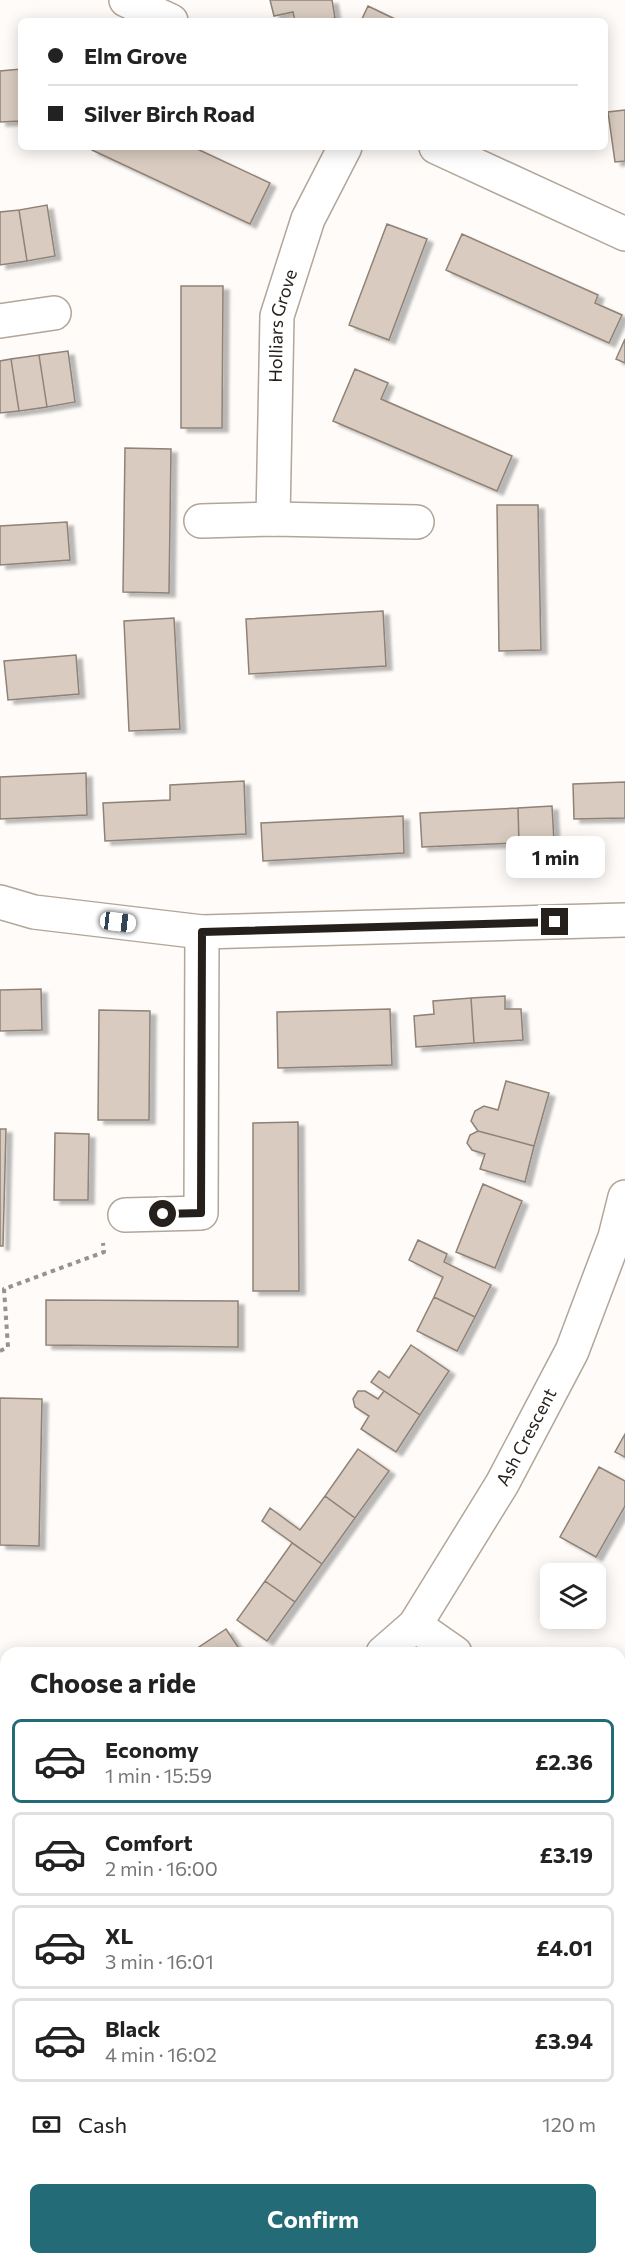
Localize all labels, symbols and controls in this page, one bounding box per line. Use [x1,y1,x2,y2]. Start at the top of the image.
text: Elm Grove [84,42,187,69]
text: Silver Birch Road [84,100,255,127]
street label: Holliars Grove [264,266,301,383]
callout: 1 min [506,835,604,877]
text: 1 min [532,845,579,869]
route end [541,908,568,935]
car [99,911,137,933]
route start [149,1200,176,1227]
street label: Ash Crescent [491,1384,560,1489]
map controls [540,1563,606,1629]
button: layers [540,1563,606,1629]
text: Choose a ride [30,1666,196,1699]
icon: car [33,1734,87,1788]
text: Economy [105,1736,199,1763]
text: £2.36 [535,1748,593,1775]
text: 1 min · 15:59 [105,1763,212,1787]
icon: car [33,1827,87,1881]
text: Comfort [105,1829,193,1856]
text: £3.19 [539,1841,593,1868]
text: 2 min · 16:00 [105,1856,218,1880]
icon: car [33,1920,87,1974]
text: XL [105,1922,133,1949]
text: £4.01 [536,1934,593,1961]
text: 3 min · 16:01 [105,1949,214,1973]
icon: car [33,2013,87,2067]
text: Black [105,2015,160,2042]
text: £3.94 [535,2027,593,2054]
text: 4 min · 16:02 [105,2042,217,2066]
icon: cash [30,2108,63,2141]
text: Cash [78,2111,127,2138]
text: 120 m [542,2112,596,2136]
button: Confirm [30,2184,596,2253]

